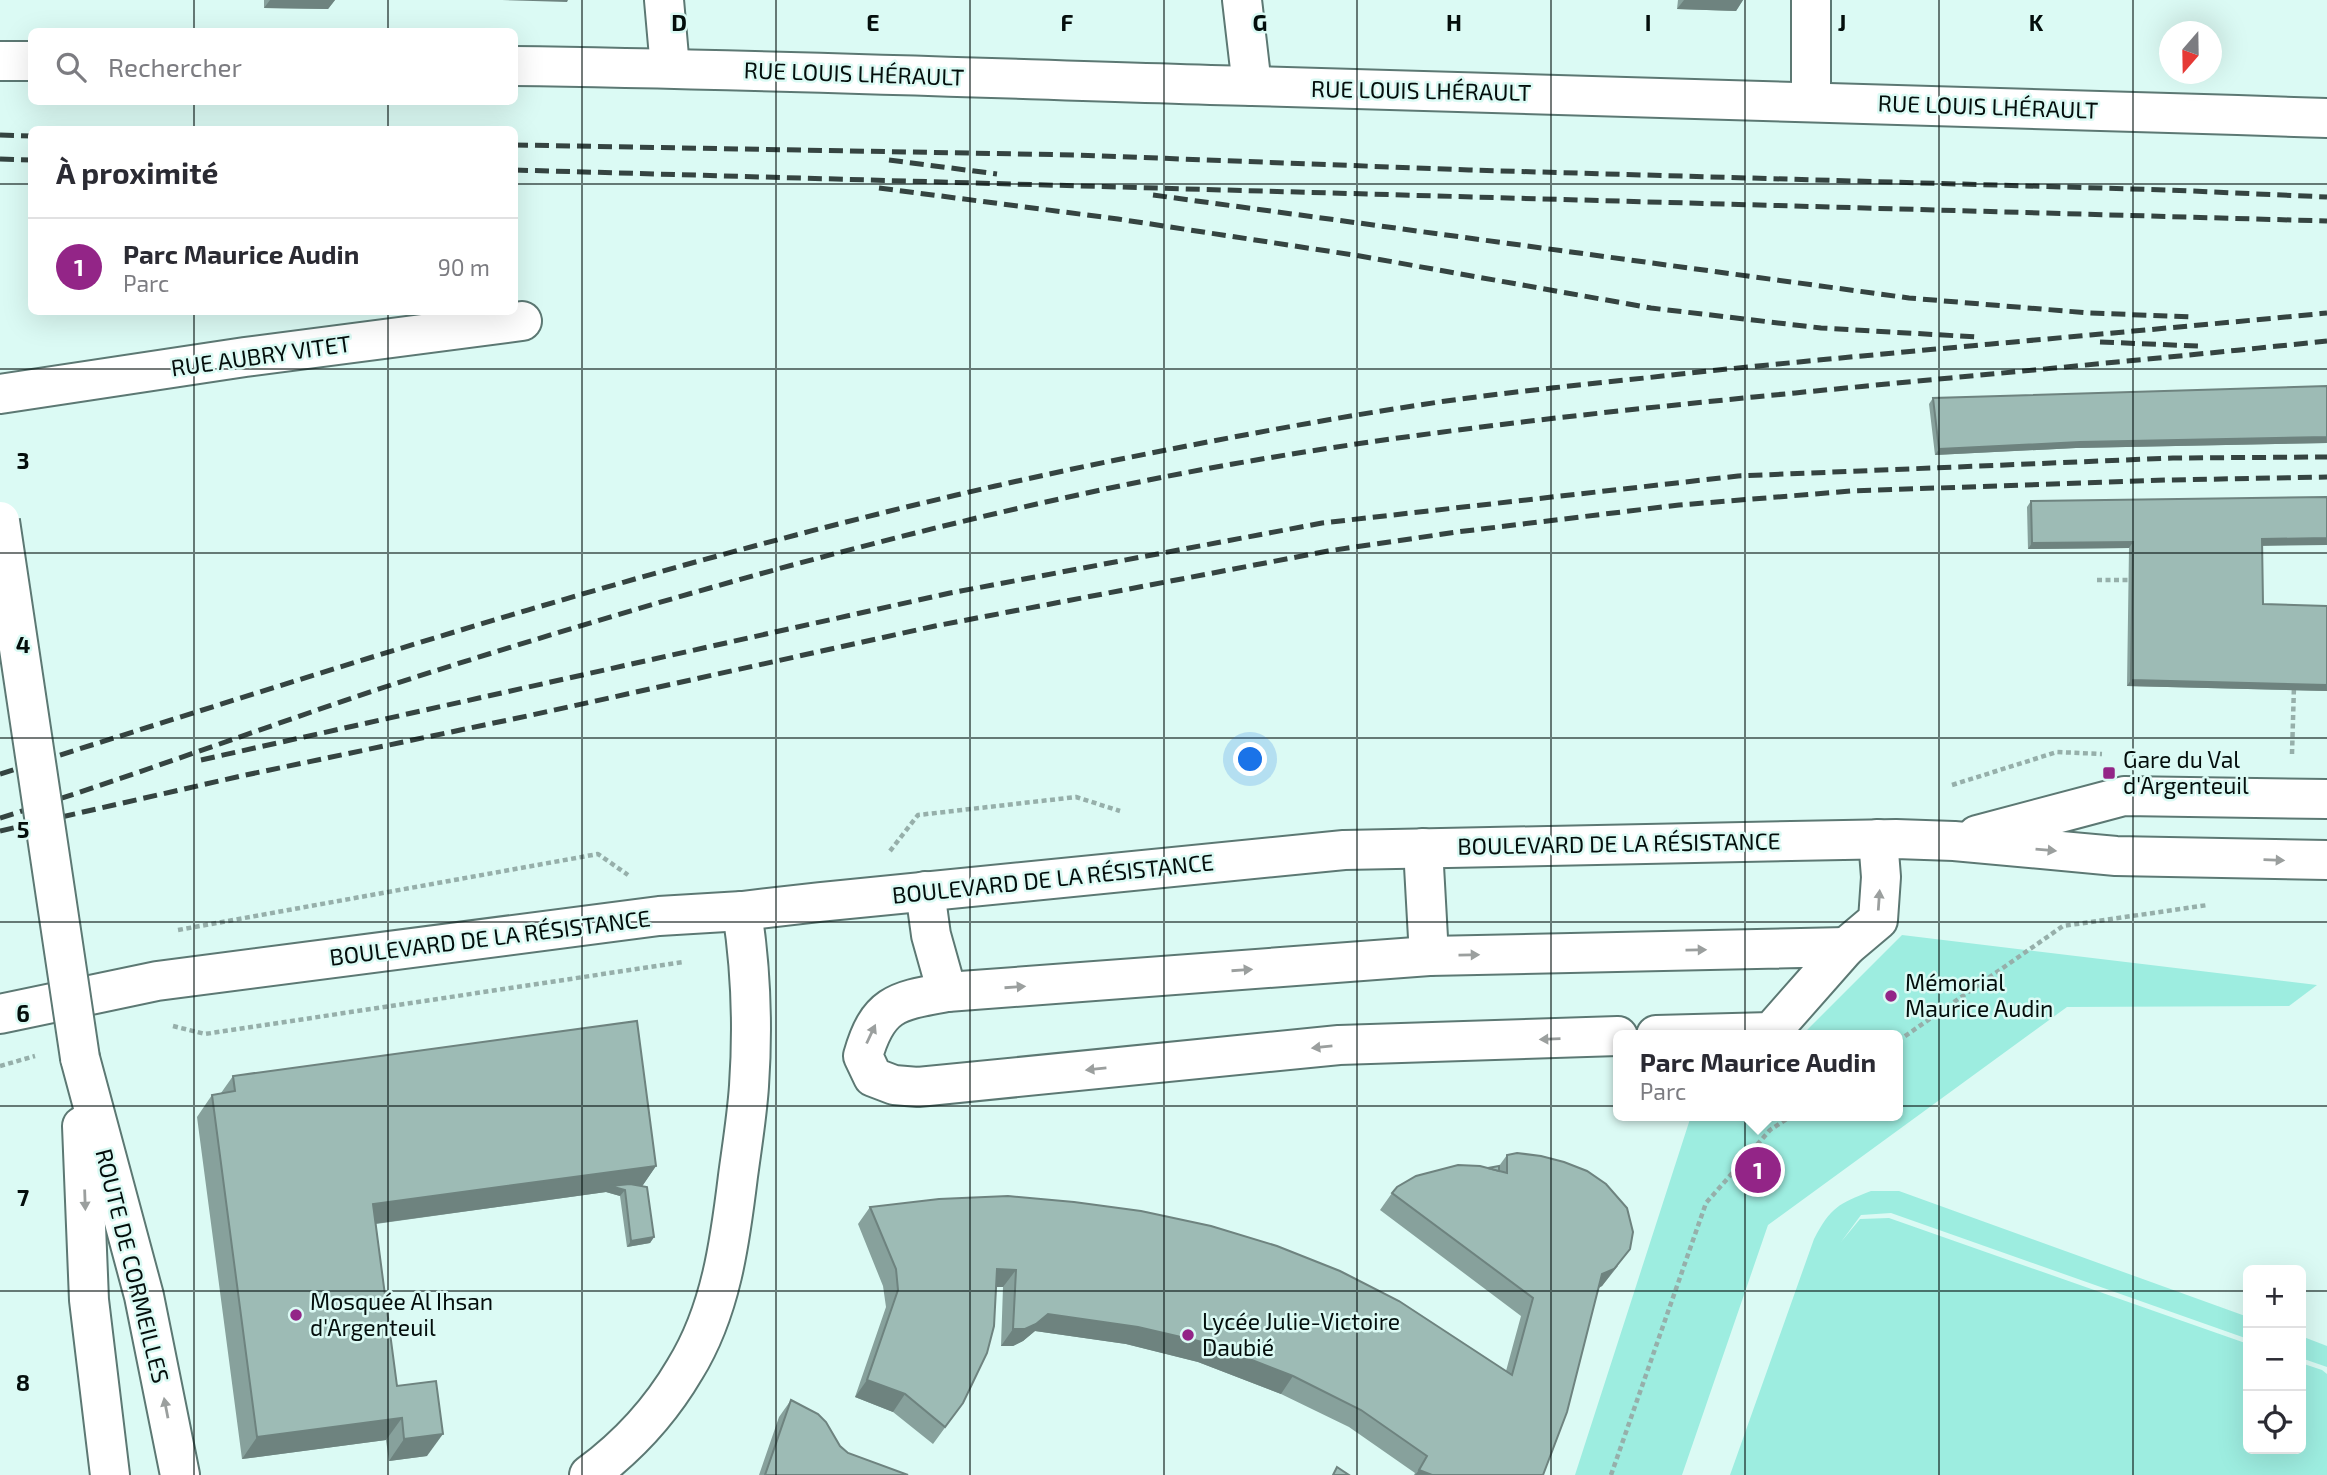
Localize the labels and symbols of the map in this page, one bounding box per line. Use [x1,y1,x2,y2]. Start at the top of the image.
text: D [671,8,687,36]
text: E [866,8,880,36]
text: F [1061,8,1074,36]
text: G [1253,8,1267,36]
text: H [1446,8,1462,36]
text: I [1645,8,1651,36]
text: J [1838,8,1846,36]
text: K [2029,8,2044,36]
north arrow [2159,21,2222,84]
street label: RUE LOUIS LHÉRAULT [743,55,965,91]
street label: RUE LOUIS LHÉRAULT [1311,74,1531,106]
street label: RUE LOUIS LHÉRAULT [1877,88,2099,124]
street label: RUE AUBRY VITET [169,329,353,382]
text: 3 [16,446,30,474]
text: 4 [16,630,30,658]
your location [1233,742,1267,776]
place label: Gare du Val d'Argenteuil [2123,745,2249,799]
marker: Gare du Val d'Argenteuil [2101,765,2117,781]
text: 5 [17,815,29,843]
street label: BOULEVARD DE LA RÉSISTANCE [1457,826,1781,860]
one-way arrow [2036,844,2058,855]
street label: BOULEVARD DE LA RÉSISTANCE [891,847,1215,909]
one-way arrow [2263,854,2285,865]
one-way arrow [1874,889,1885,911]
street label: BOULEVARD DE LA RÉSISTANCE [328,903,652,971]
one-way arrow [1685,945,1707,956]
one-way arrow [1458,949,1480,961]
one-way arrow [1231,964,1253,975]
place label: Mémorial Maurice Audin [1905,968,2054,1022]
one-way arrow [1004,981,1026,992]
marker: Mémorial Maurice Audin [1883,988,1899,1004]
text: 6 [16,999,30,1027]
one-way arrow [865,1024,877,1044]
one-way arrow [1539,1033,1561,1044]
one-way arrow [1311,1042,1333,1053]
one-way arrow [1085,1064,1107,1075]
pin: 1 [1735,1144,1781,1196]
street label: ROUTE DE CORMEILLES [90,1146,176,1386]
text: 7 [17,1183,29,1211]
one-way arrow [80,1189,91,1211]
place label: Mosquée Al Ihsan d'Argenteuil [310,1287,493,1341]
marker: Mosquée Al Ihsan d'Argenteuil [288,1307,304,1323]
place label: Lycée Julie-Victoire Daubié [1202,1307,1400,1361]
marker: Lycée Julie-Victoire Daubié [1180,1327,1196,1343]
text: 8 [16,1368,30,1396]
one-way arrow [161,1397,172,1419]

